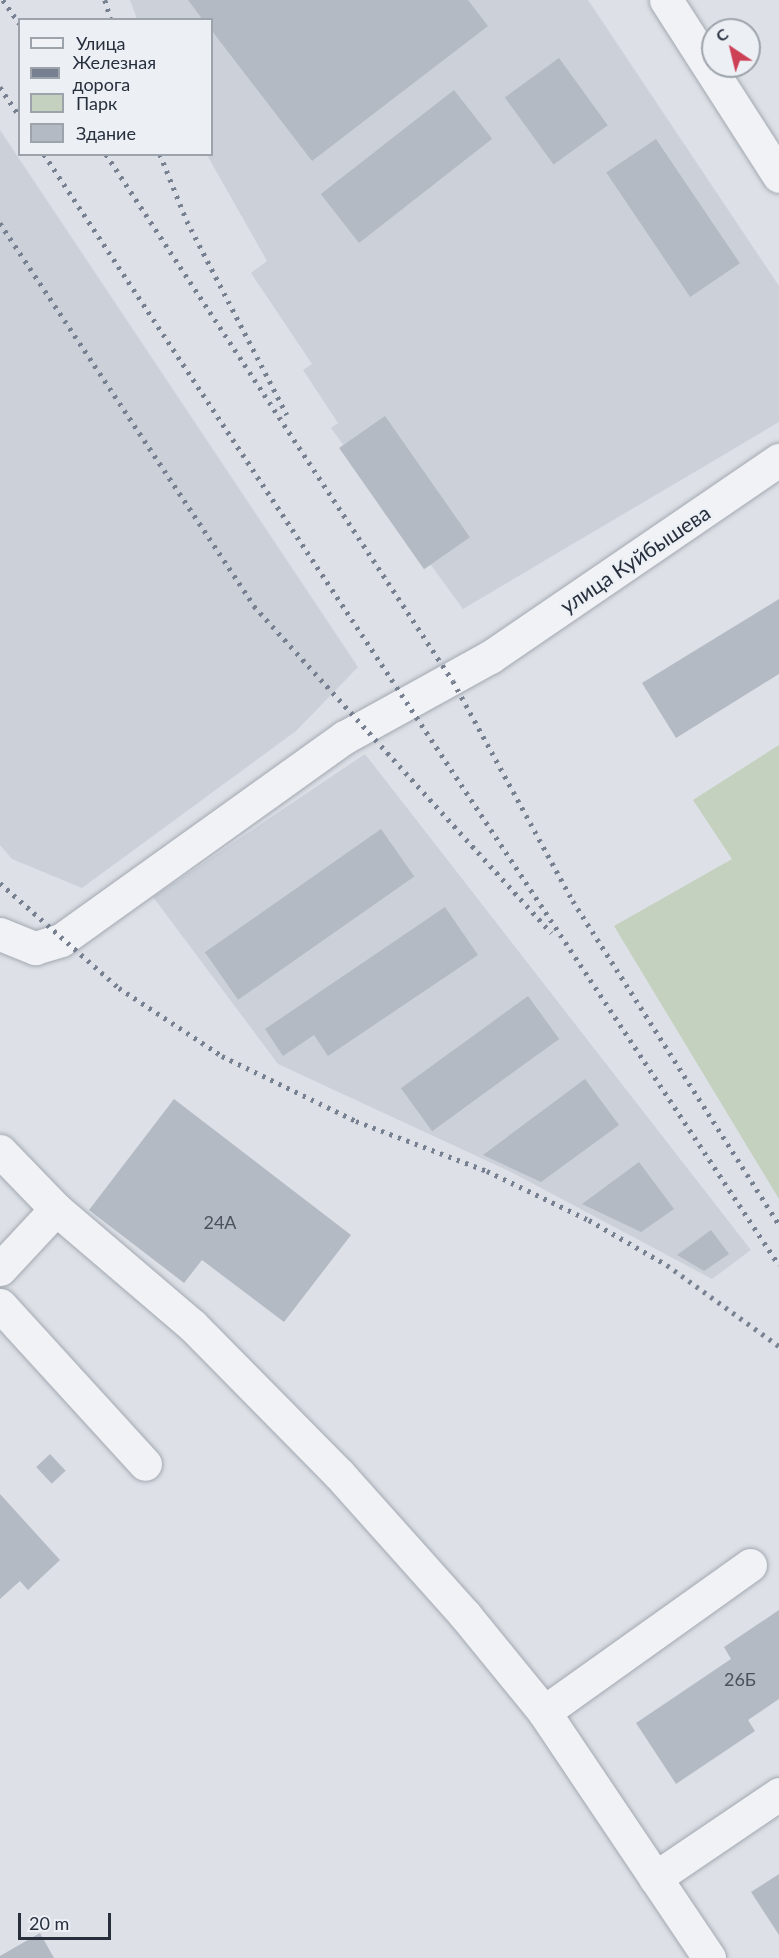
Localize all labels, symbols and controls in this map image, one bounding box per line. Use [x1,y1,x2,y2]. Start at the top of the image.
legend [18,18,213,156]
north arrow [701,18,761,78]
text: С [712,24,731,45]
text: Улица [76,32,126,54]
text: Железная дорога [72,51,156,95]
text: Парк [76,92,117,114]
text: Здание [76,122,136,144]
street label: улица Куйбышева [555,500,715,618]
house number: 24А [203,1211,237,1233]
house number: 26Б [724,1668,756,1690]
scale bar [21,1901,114,1939]
text: 20 m [29,1912,69,1934]

